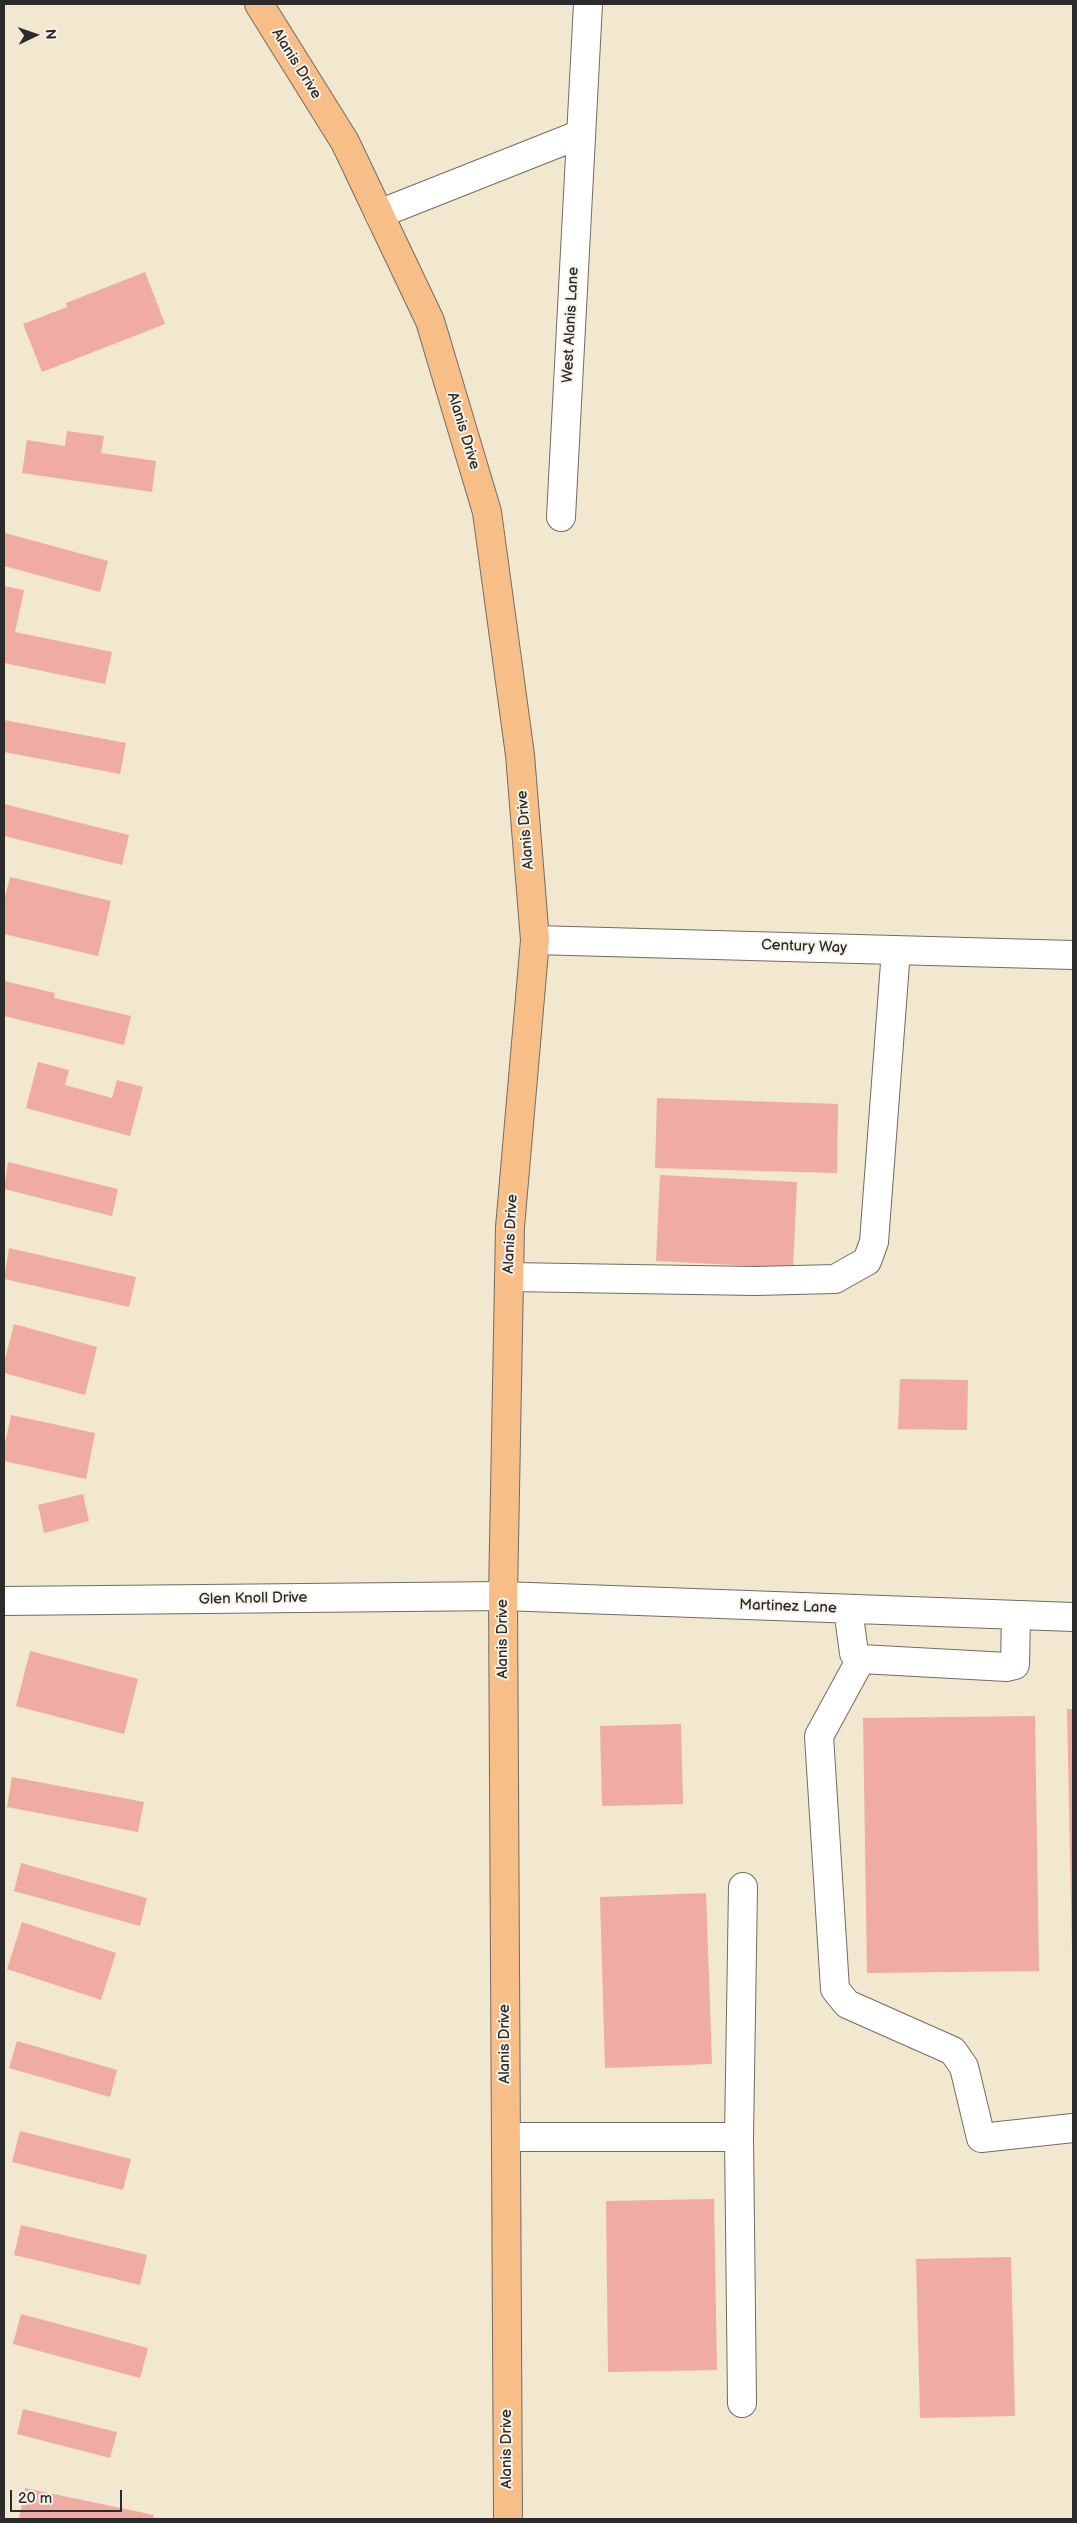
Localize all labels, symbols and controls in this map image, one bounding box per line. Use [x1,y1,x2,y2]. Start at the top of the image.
north arrow [10,10,60,60]
street label: Alanis Drive [267,25,325,103]
text: N [42,28,59,40]
street label: West Alanis Lane [559,267,583,383]
street label: Alanis Drive [443,390,483,472]
street label: Alanis Drive [514,790,538,870]
street label: Century Way [761,937,847,957]
street label: Alanis Drive [500,1194,522,1274]
street label: Glen Knoll Drive [199,1589,307,1609]
street label: Martinez Lane [739,1596,837,1618]
street label: Alanis Drive [494,1599,512,1679]
street label: Alanis Drive [496,2004,514,2084]
street label: Alanis Drive [498,2409,516,2489]
scale bar [12,2480,125,2512]
text: 20 m [18,2489,52,2508]

